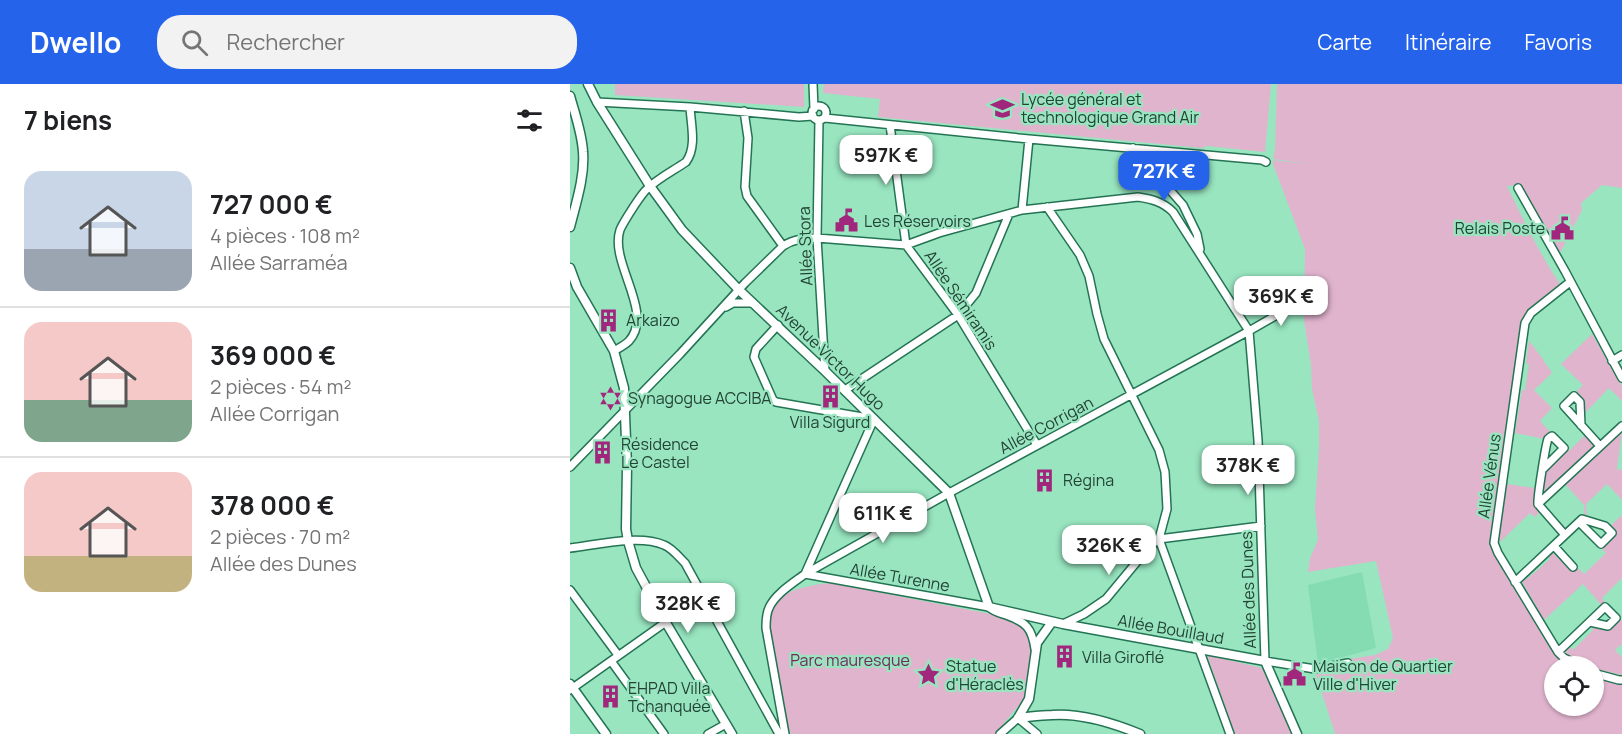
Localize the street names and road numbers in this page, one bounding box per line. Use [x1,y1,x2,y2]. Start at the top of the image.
street label: Allée Stora [793,206,817,286]
street label: Allée Sémiramis [919,246,1003,354]
street label: Avenue Victor Hugo [772,299,890,415]
street label: Allée Corrigan [995,391,1097,459]
street label: Allée Vénus [1472,432,1506,520]
street label: Allée des Dunes [1235,531,1261,649]
street label: Allée Turenne [848,557,952,597]
street label: Allée Bouillaud [1116,609,1226,649]

